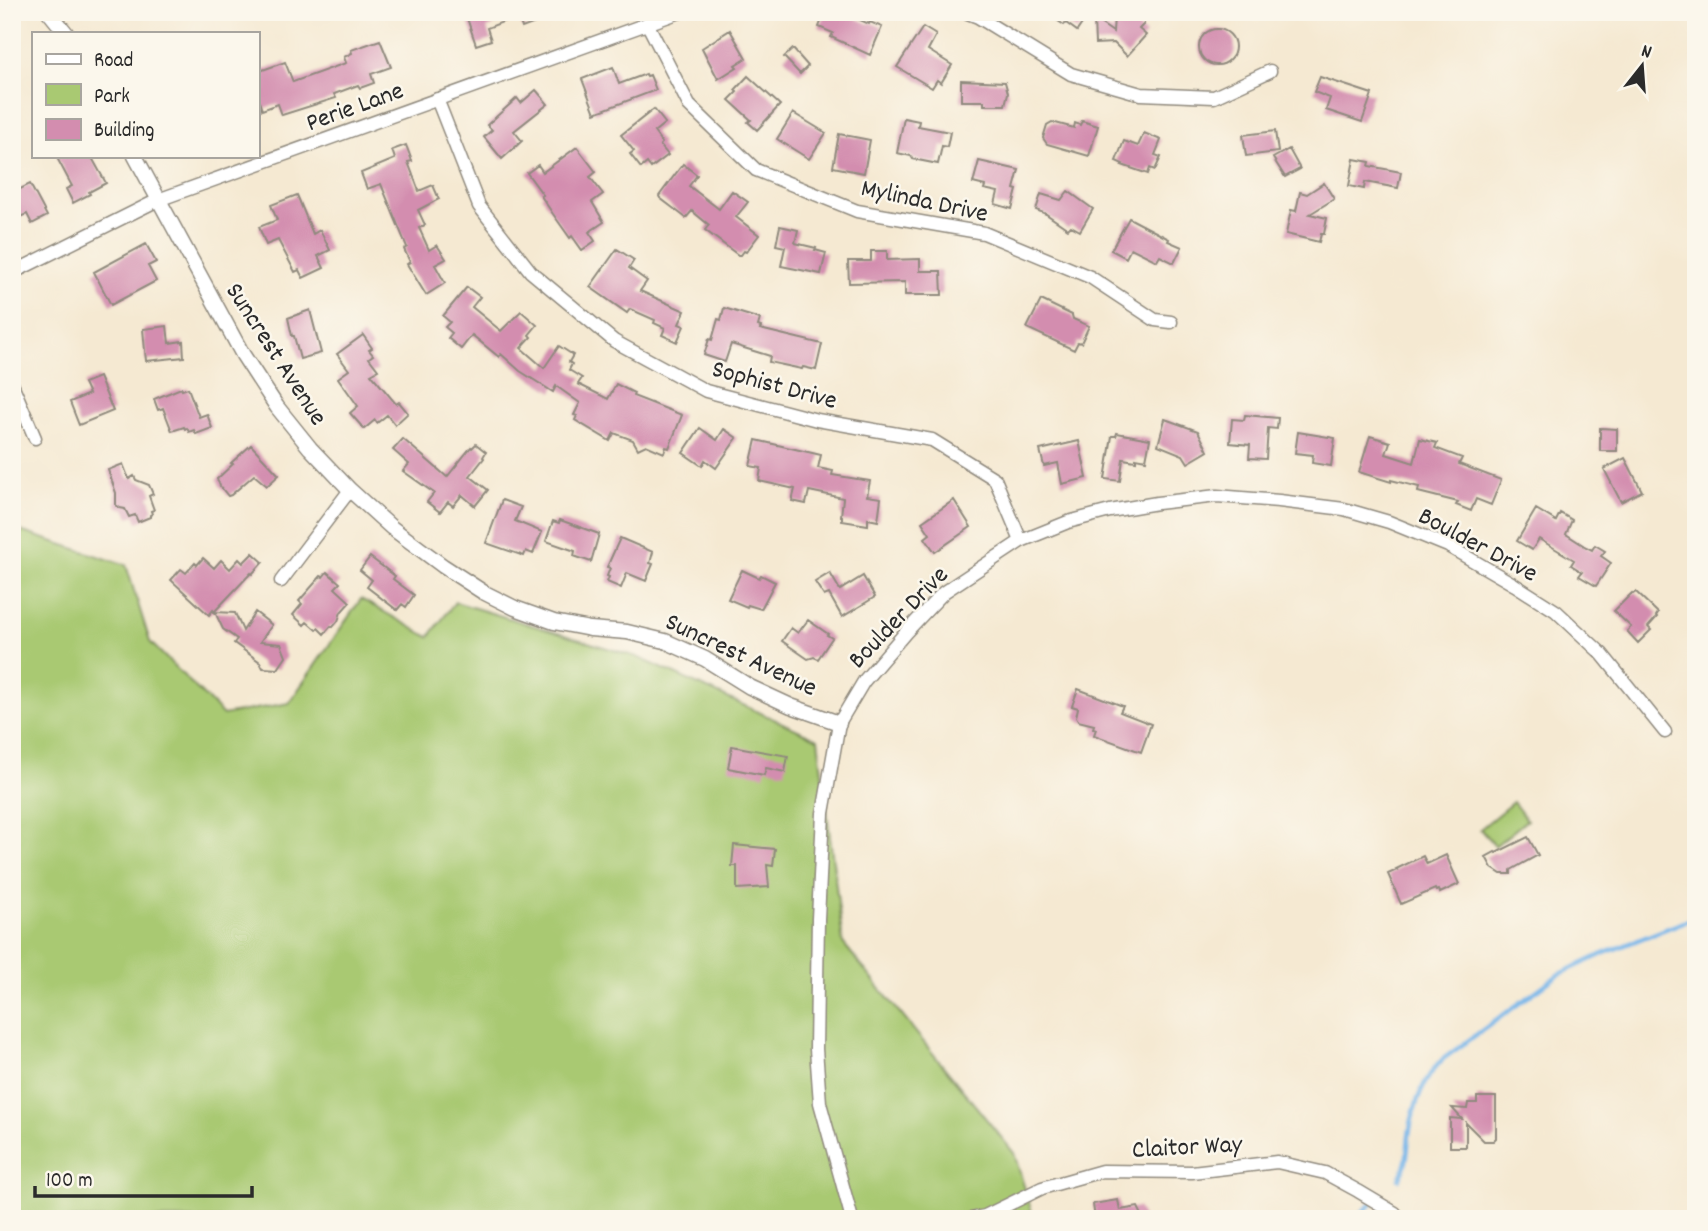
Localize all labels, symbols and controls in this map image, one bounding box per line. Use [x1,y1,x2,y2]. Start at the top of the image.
legend [32,32,259,158]
north arrow [1606,32,1676,102]
text: N [1638,39,1654,67]
text: Road [94,47,133,77]
street label: Perie Lane [301,74,409,143]
text: Park [94,83,130,113]
text: Building [94,117,154,147]
street label: Mylinda Drive [857,171,991,234]
street label: Suncrest Avenue [215,276,335,434]
street label: Sophist Drive [707,352,841,421]
street label: Boulder Drive [1411,499,1544,593]
street label: Boulder Drive [841,559,958,678]
street label: Suncrest Avenue [658,605,823,708]
street label: Claitor Way [1131,1127,1244,1170]
scale bar [35,1154,252,1198]
text: 100 m [46,1167,93,1197]

